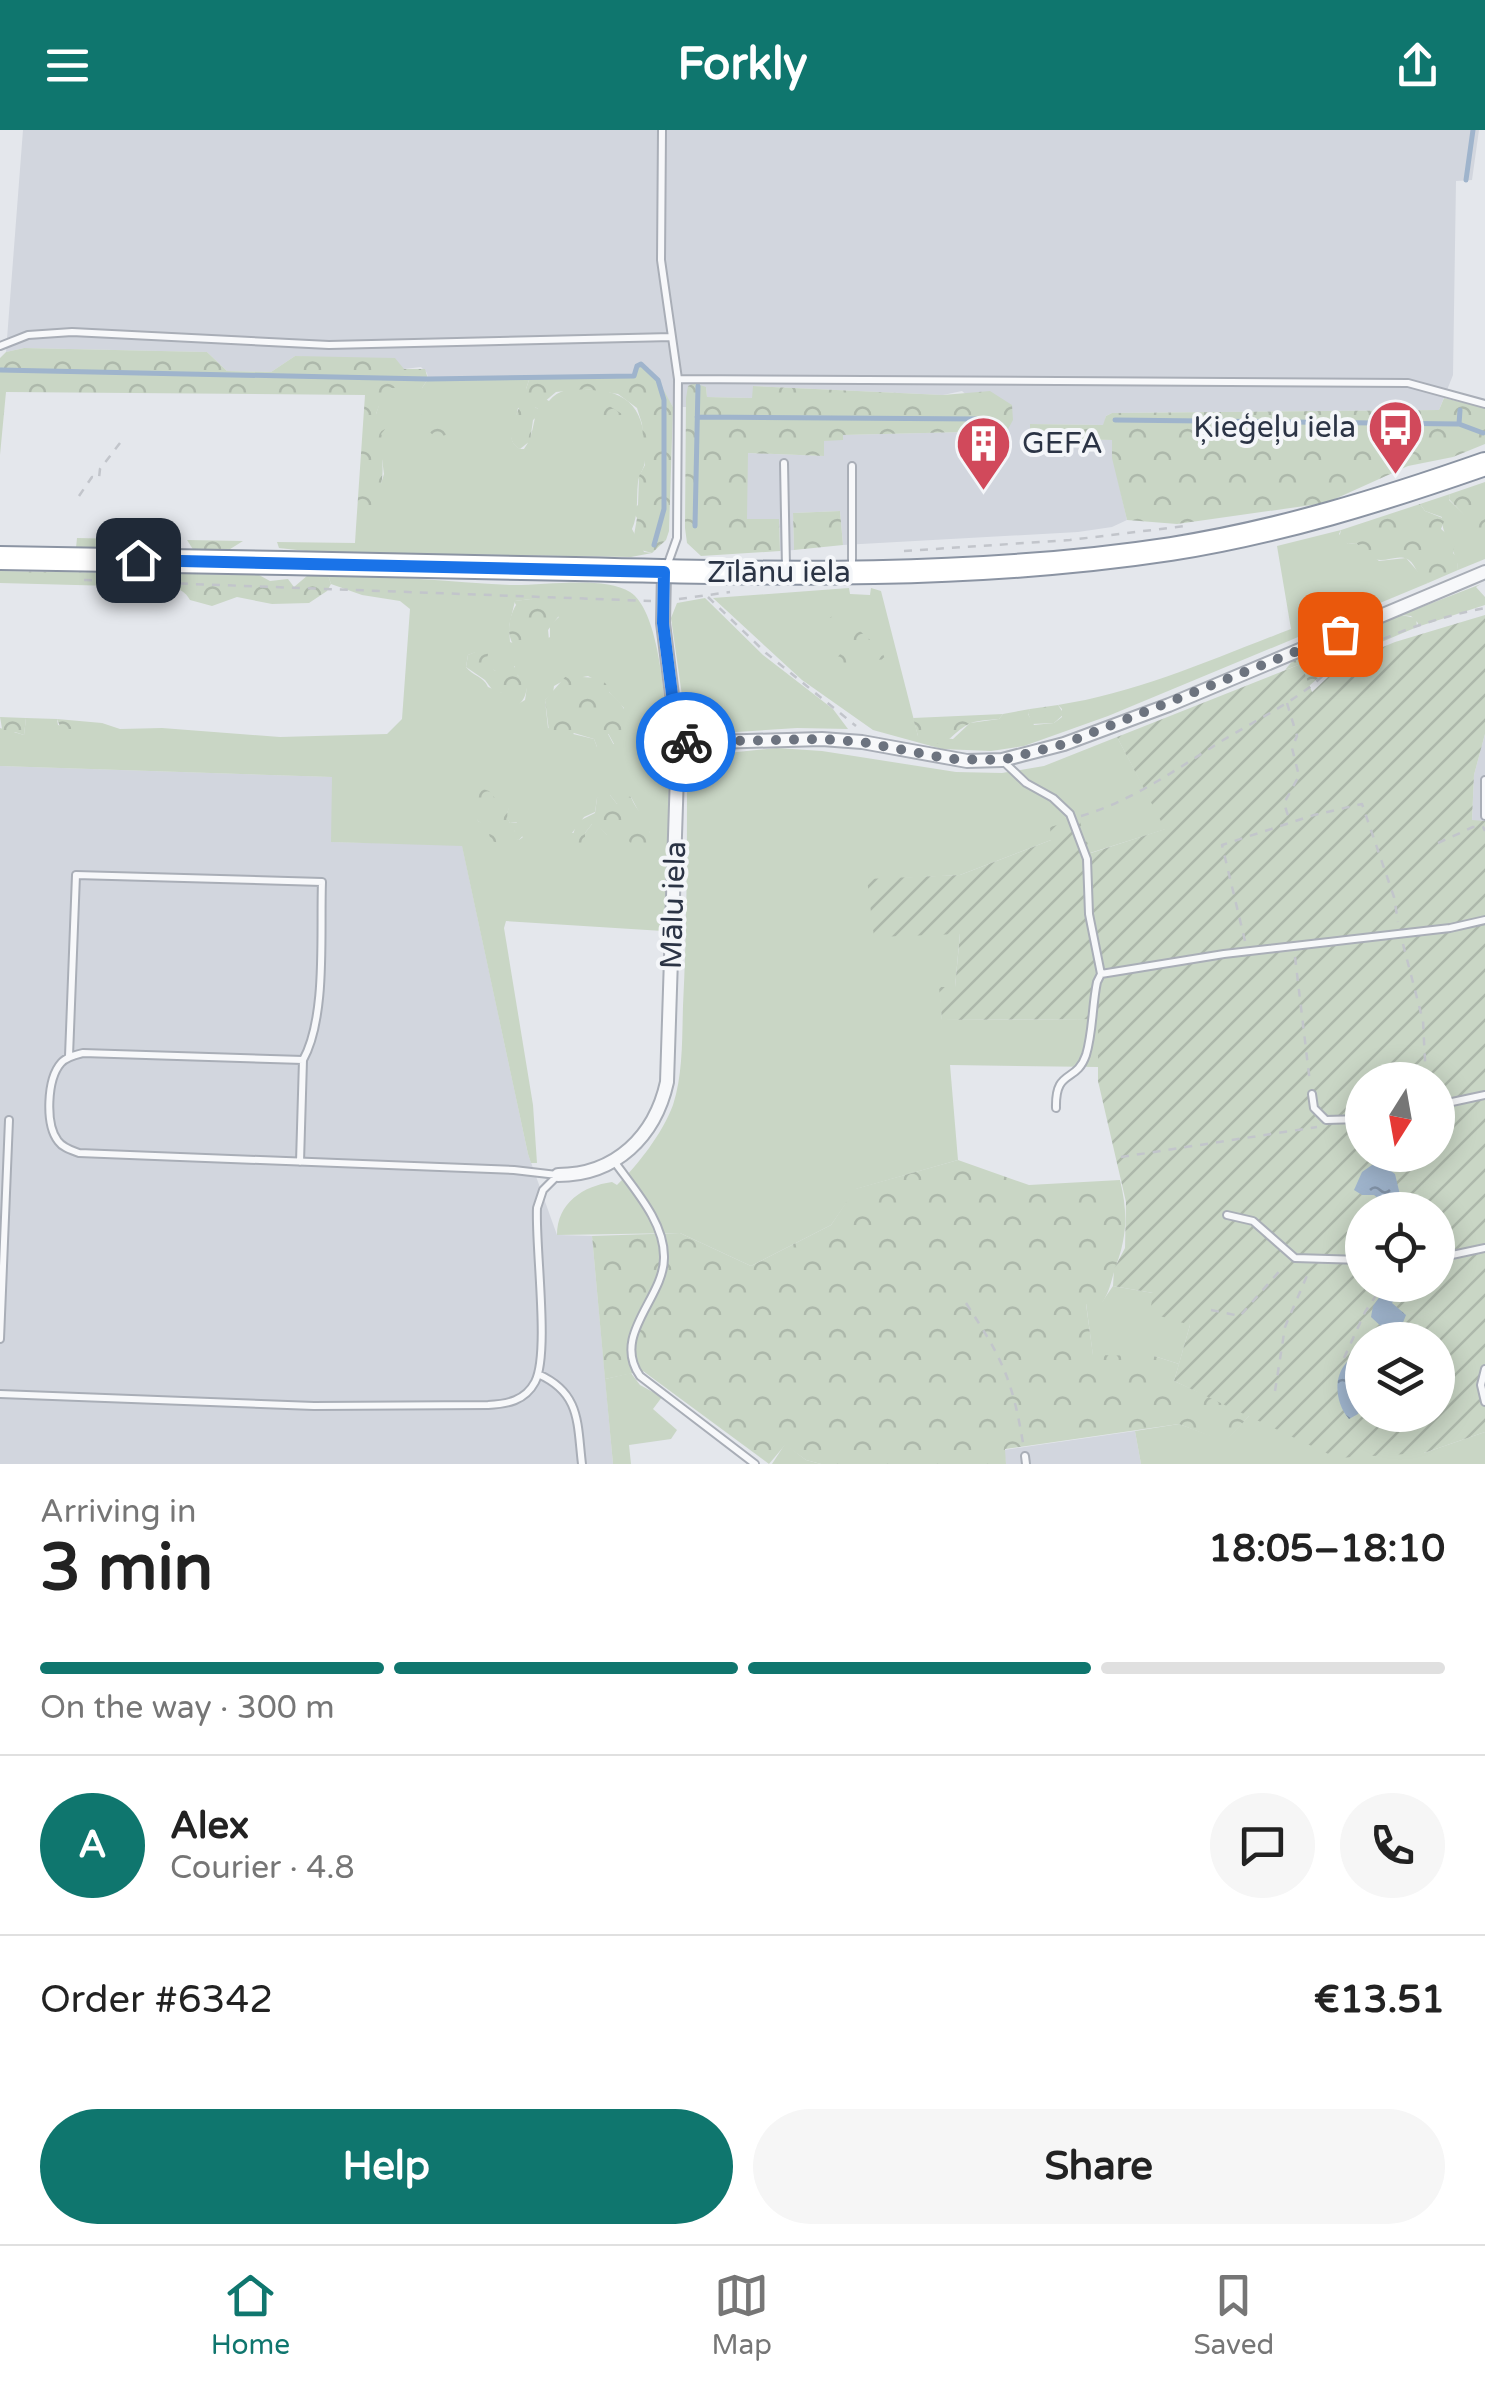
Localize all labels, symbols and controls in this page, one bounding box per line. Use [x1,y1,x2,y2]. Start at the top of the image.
icon: menu [40,38,95,93]
text: Forkly [677,38,808,92]
icon: share [1390,38,1445,93]
bus stop icon: Ķieģeļu iela [1365,397,1425,476]
place label: Ķieģeļu iela [1193,409,1356,446]
building icon: GEFA [953,413,1013,492]
place label: GEFA [1022,425,1103,462]
pin [96,518,181,603]
icon: home [111,533,166,588]
street label: Zīlānu iela [707,554,851,591]
pin [1298,592,1383,677]
icon: bag [1313,607,1368,662]
courier [636,692,736,792]
icon: bike [659,715,714,770]
street label: Mālu iela [653,840,694,970]
north arrow [1345,1062,1455,1172]
map controls [1345,1062,1455,1432]
button: locate [1345,1192,1455,1302]
button: layers [1345,1322,1455,1432]
text: Arriving in [40,1493,197,1531]
text: 18:05–18:10 [1208,1526,1445,1572]
text: 3 min [40,1529,213,1608]
text: On the way · 300 m [40,1689,335,1727]
button: chat [1210,1793,1315,1898]
button: phone [1340,1793,1445,1898]
text: Alex [170,1803,249,1849]
text: A [78,1822,107,1868]
text: Courier · 4.8 [170,1849,355,1887]
text: Order #6342 [40,1977,273,2023]
text: €13.51 [1314,1977,1445,2023]
button: Help [40,2109,733,2224]
button: Share [753,2109,1445,2224]
tab: Home [211,2268,290,2362]
tab: Map [711,2268,772,2362]
tab: Saved [1193,2268,1274,2362]

